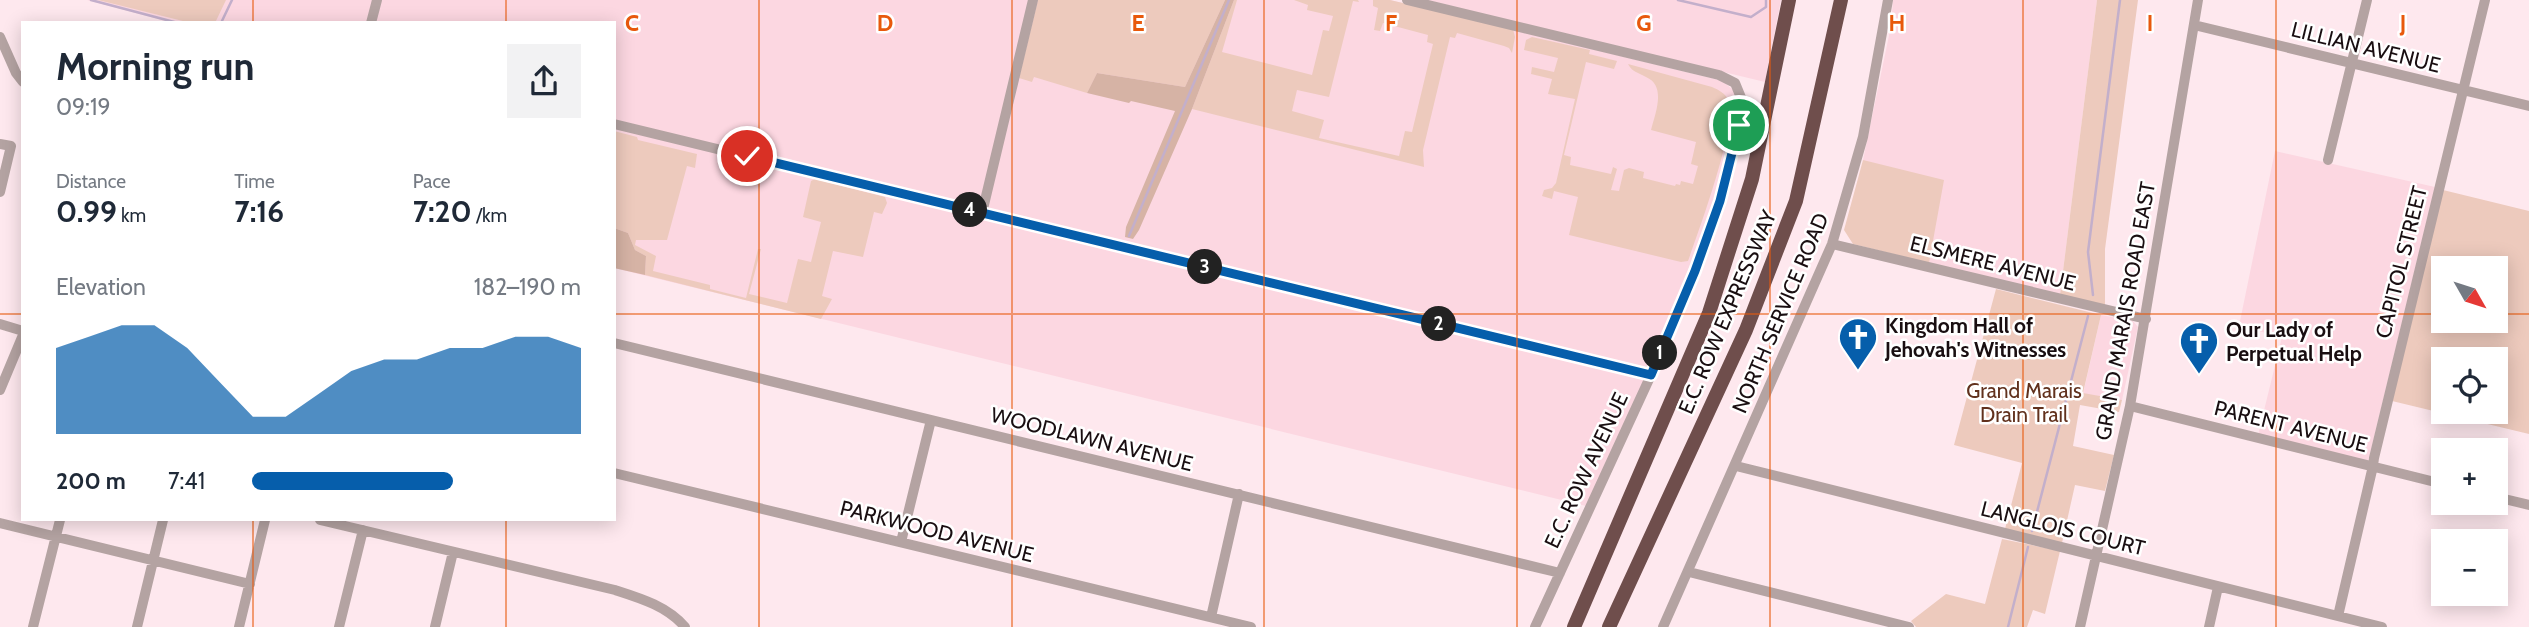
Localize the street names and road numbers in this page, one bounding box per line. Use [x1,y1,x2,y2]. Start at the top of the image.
street label: LILLIAN AVENUE [2289,16,2443,78]
street label: GRAND MARAIS ROAD EAST [2090,180,2160,442]
street label: CAPITOL STREET [2370,183,2432,341]
street label: E.C. ROW EXPRESSWAY [1673,206,1782,417]
street label: NORTH SERVICE ROAD [1727,209,1833,417]
street label: ELSMERE AVENUE [1908,230,2078,296]
street label: E.C. ROW AVENUE [1539,388,1633,552]
street label: PARENT AVENUE [2212,395,2370,457]
street label: WOODLAWN AVENUE [988,402,1196,476]
street label: PARKWOOD AVENUE [838,495,1036,567]
street label: LANGLOIS COURT [1978,495,2148,561]

